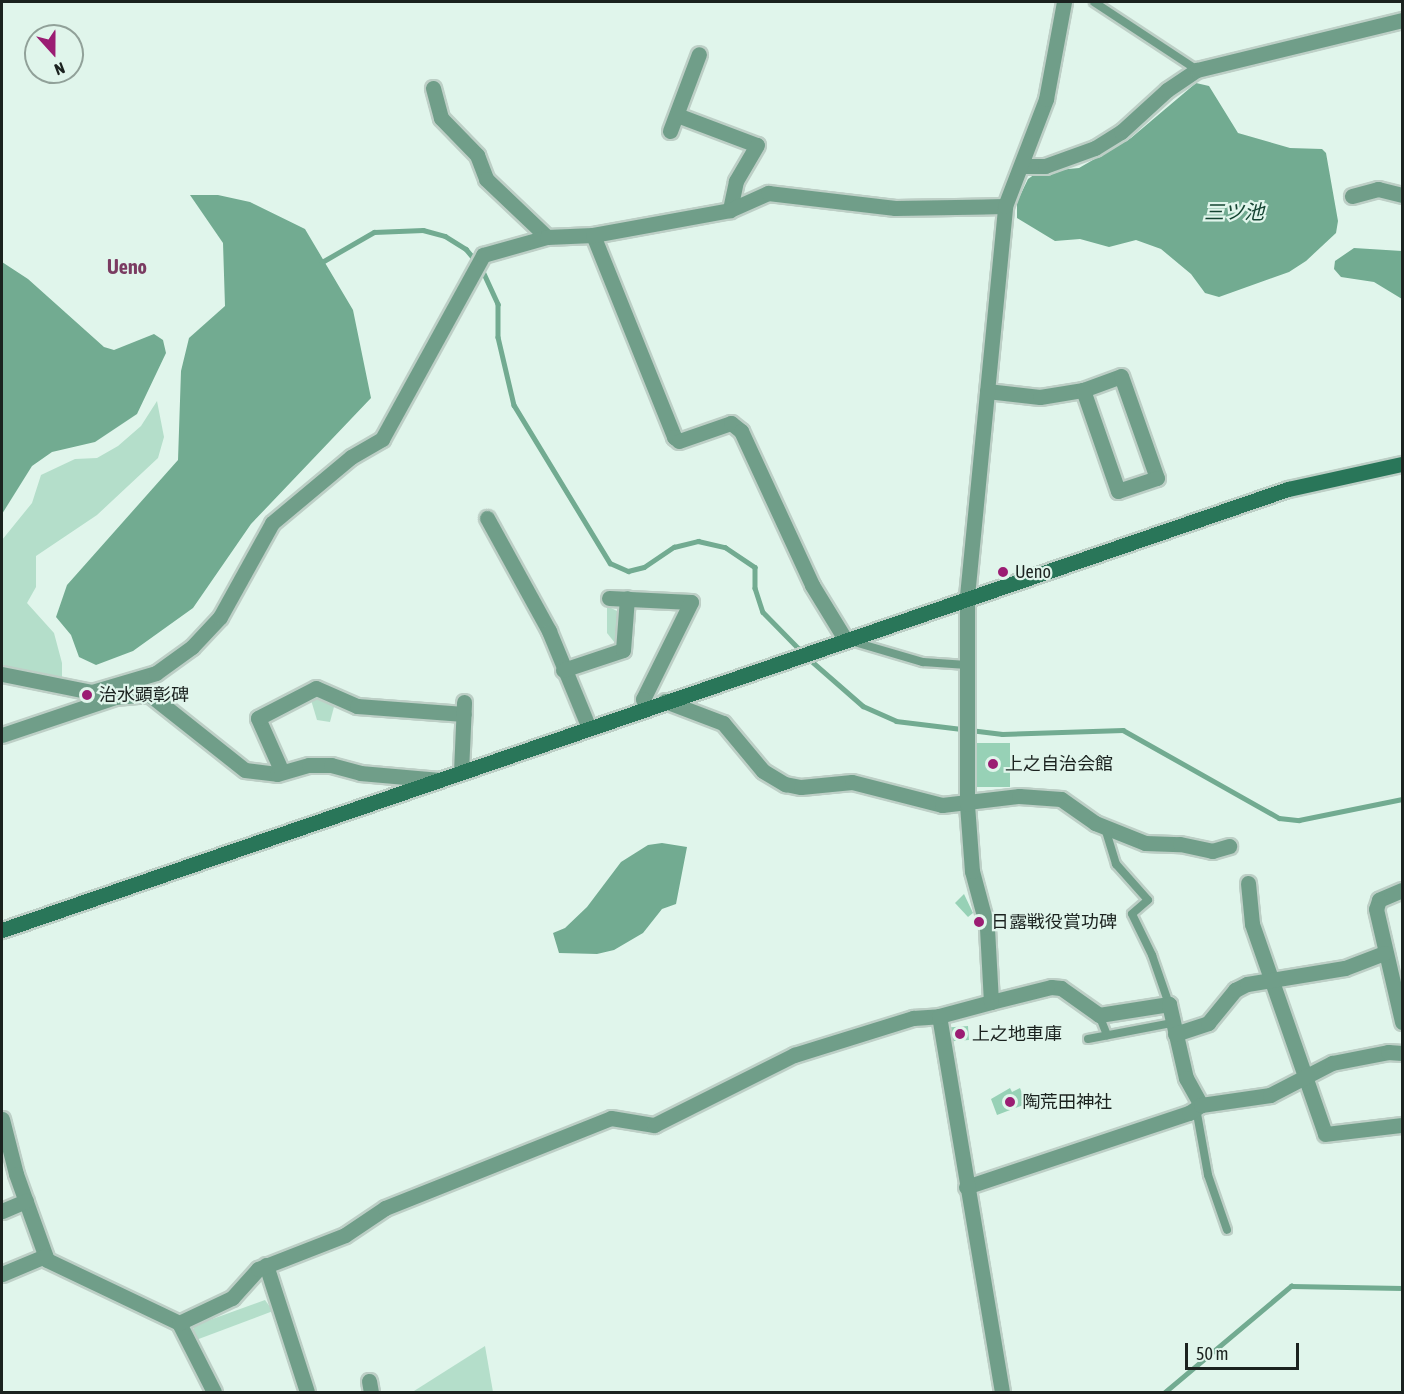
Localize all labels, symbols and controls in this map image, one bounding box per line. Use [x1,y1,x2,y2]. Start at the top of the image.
north arrow [24,24,84,84]
text: N [52,59,67,79]
water label: 三ツ池 [1204,199,1264,223]
district label: Ueno [107,254,147,278]
place label: Ueno [1015,561,1051,583]
marker: Ueno [996,565,1010,579]
place label: 治水顕彰碑 [99,684,189,706]
marker: 治水顕彰碑 [80,688,94,702]
place label: 上之自治会館 [1005,753,1113,775]
marker: 上之自治会館 [986,757,1000,771]
place label: 日露戦役賞功碑 [991,911,1117,933]
marker: 日露戦役賞功碑 [972,915,986,929]
place label: 上之地車庫 [972,1023,1062,1045]
marker: 上之地車庫 [953,1027,967,1041]
place label: 陶荒田神社 [1022,1091,1112,1113]
marker: 陶荒田神社 [1003,1095,1017,1109]
scale bar [1188,1331,1302,1369]
text: 50 m [1196,1343,1228,1364]

